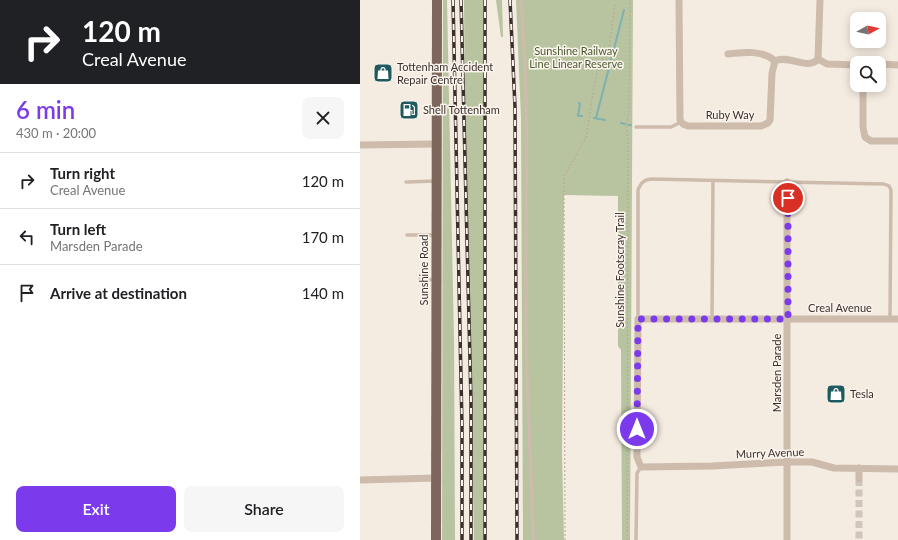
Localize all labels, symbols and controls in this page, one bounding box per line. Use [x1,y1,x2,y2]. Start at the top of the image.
north arrow [850,12,886,48]
map controls [850,12,886,92]
text: 120 m [82,14,161,48]
icon: right [16,16,68,68]
park label: Sunshine Railway Line Linear Reserve [529,44,623,70]
text: Creal Avenue [82,48,186,70]
button: search [850,56,886,92]
place label: Tottenham Accident Repair Centre [397,60,493,86]
shop icon: Tottenham Accident Repair Centre [372,62,394,84]
text: 6 min [16,95,75,124]
button: close [302,97,344,139]
fuel station icon: Shell Tottenham [398,99,420,121]
place label: Shell Tottenham [423,103,500,116]
street label: Ruby Way [706,108,755,121]
text: 430 m · 20:00 [16,125,96,141]
text: Turn right [50,164,115,182]
icon: right [16,170,38,192]
text: 120 m [302,172,344,190]
pin [771,181,805,215]
text: Creal Avenue [50,182,125,198]
icon: arrive [777,187,799,209]
street label: Sunshine Footscray Trail [613,212,626,328]
text: Turn left [50,220,106,238]
icon: left [16,226,38,248]
text: 170 m [302,228,344,246]
street label: Sunshine Road [417,235,430,305]
text: Marsden Parade [50,238,143,254]
icon: arrive [16,282,38,304]
text: Arrive at destination [50,284,187,302]
text: 140 m [302,284,344,302]
street label: Creal Avenue [808,301,872,314]
street label: Marsden Parade [770,334,783,412]
shop icon: Tesla [825,383,847,405]
place label: Tesla [850,387,874,400]
position arrow [616,408,658,450]
street label: Murry Avenue [736,445,805,460]
button: Exit [16,486,176,532]
button: Share [184,486,344,532]

